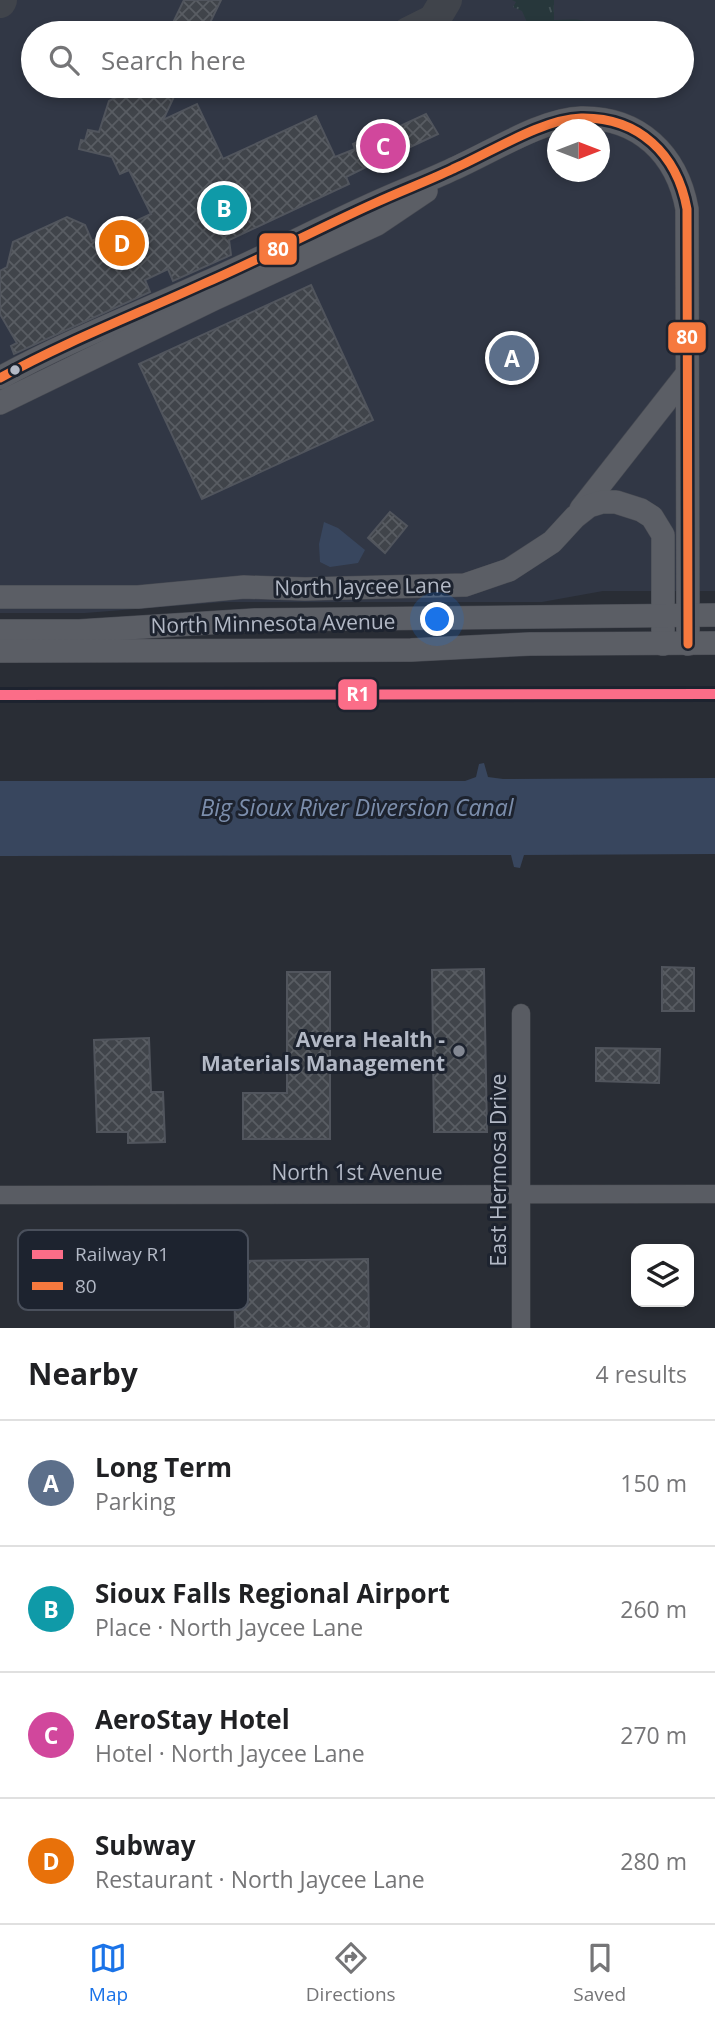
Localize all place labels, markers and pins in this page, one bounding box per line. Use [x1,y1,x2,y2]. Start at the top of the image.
pin: C [360,120,406,172]
pin: B [201,182,247,234]
pin: D [99,217,145,269]
pin: A [489,332,535,384]
unlabelled marker [8,363,22,377]
place label: Avera Health - Materials Management [201,1025,445,1077]
marker: Avera Health - Materials Management [451,1043,467,1059]

